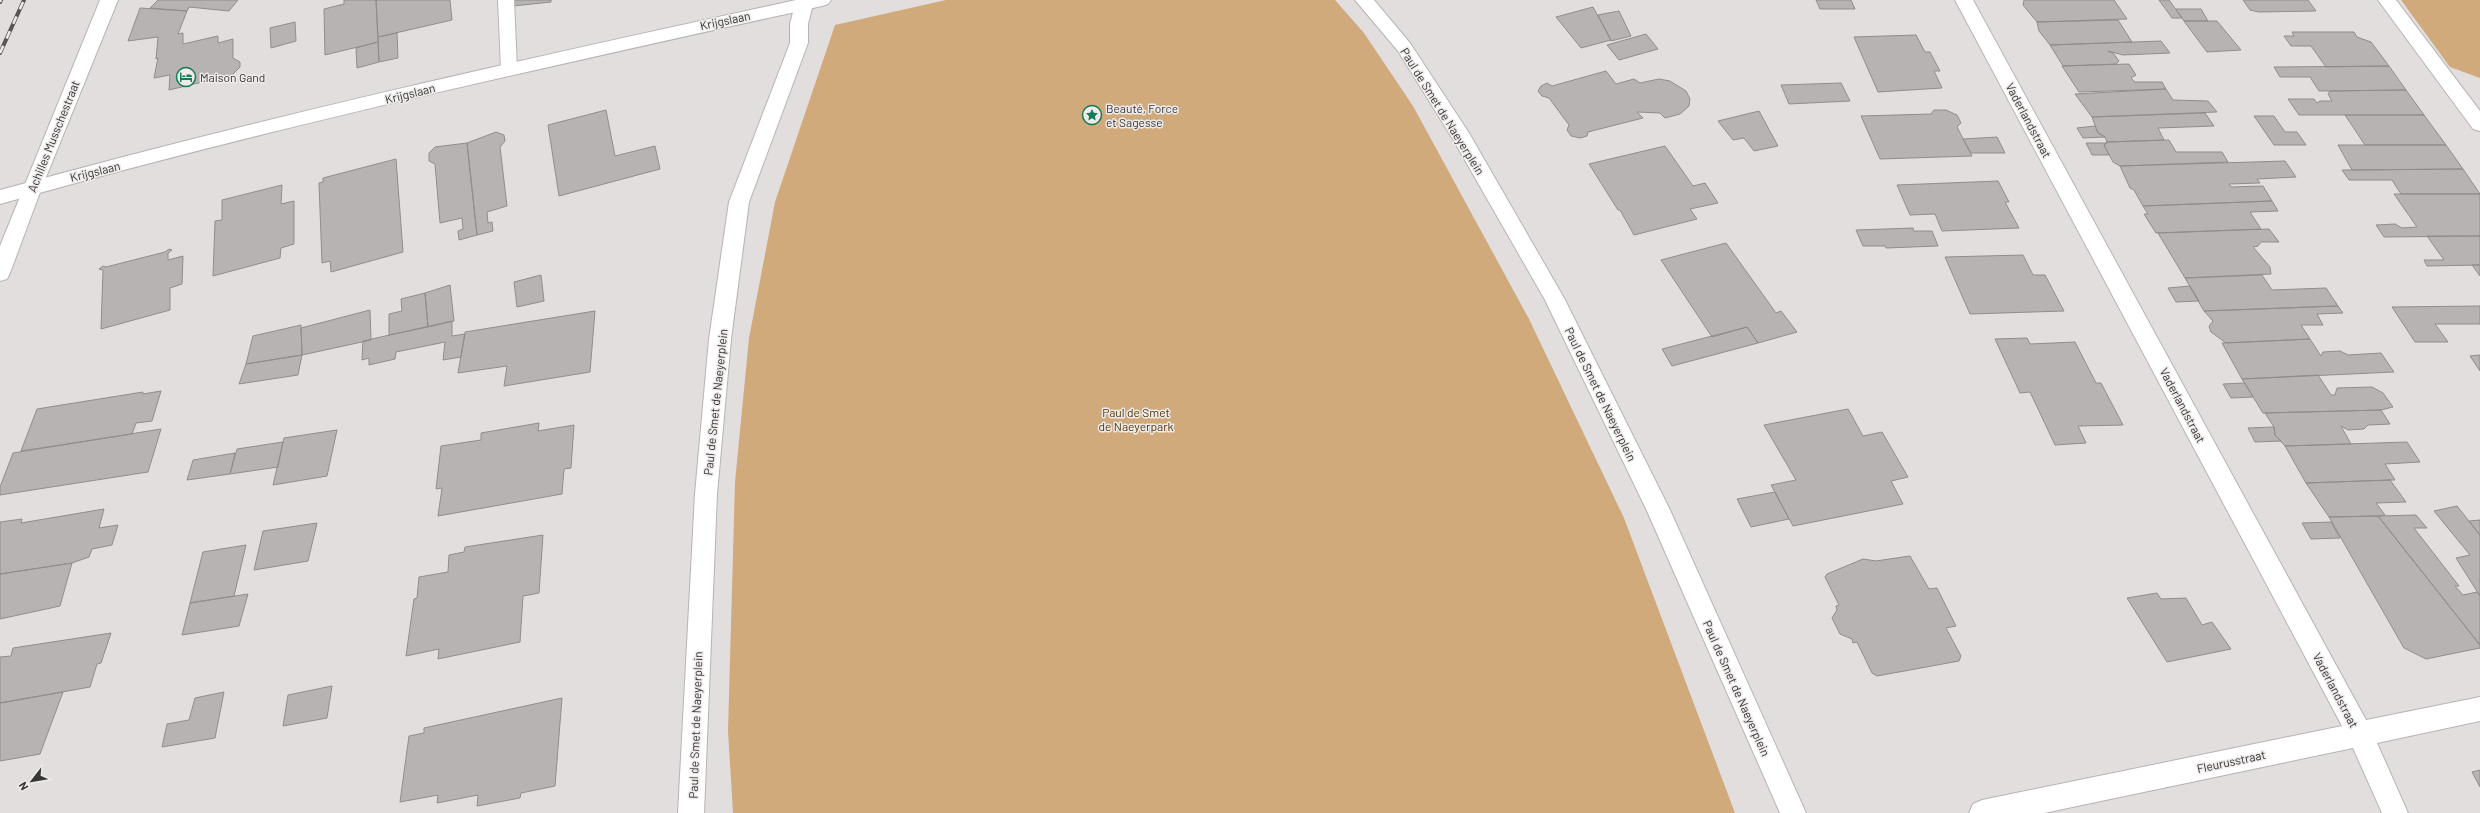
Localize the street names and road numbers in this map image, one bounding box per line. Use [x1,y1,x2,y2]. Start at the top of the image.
street label: Krijgslaan [698,8,752,32]
street label: Paul de Smet de Naeyerplein [1398,45,1488,177]
street label: Achilles Musschestraat [24,78,82,194]
street label: Krijgslaan [383,80,437,106]
street label: Vaderlandstraat [2003,80,2055,160]
street label: Krijgslaan [68,158,122,184]
street label: Paul de Smet de Naeyerplein [1562,325,1640,463]
street label: Paul de Smet de Naeyerplein [700,328,730,476]
street label: Vaderlandstraat [2157,365,2209,445]
street label: Paul de Smet de Naeyerplein [1701,618,1773,758]
street label: Vaderlandstraat [2310,650,2362,730]
street label: Paul de Smet de Naeyerplein [685,651,705,799]
street label: Fleurusstraat [2195,747,2267,775]

